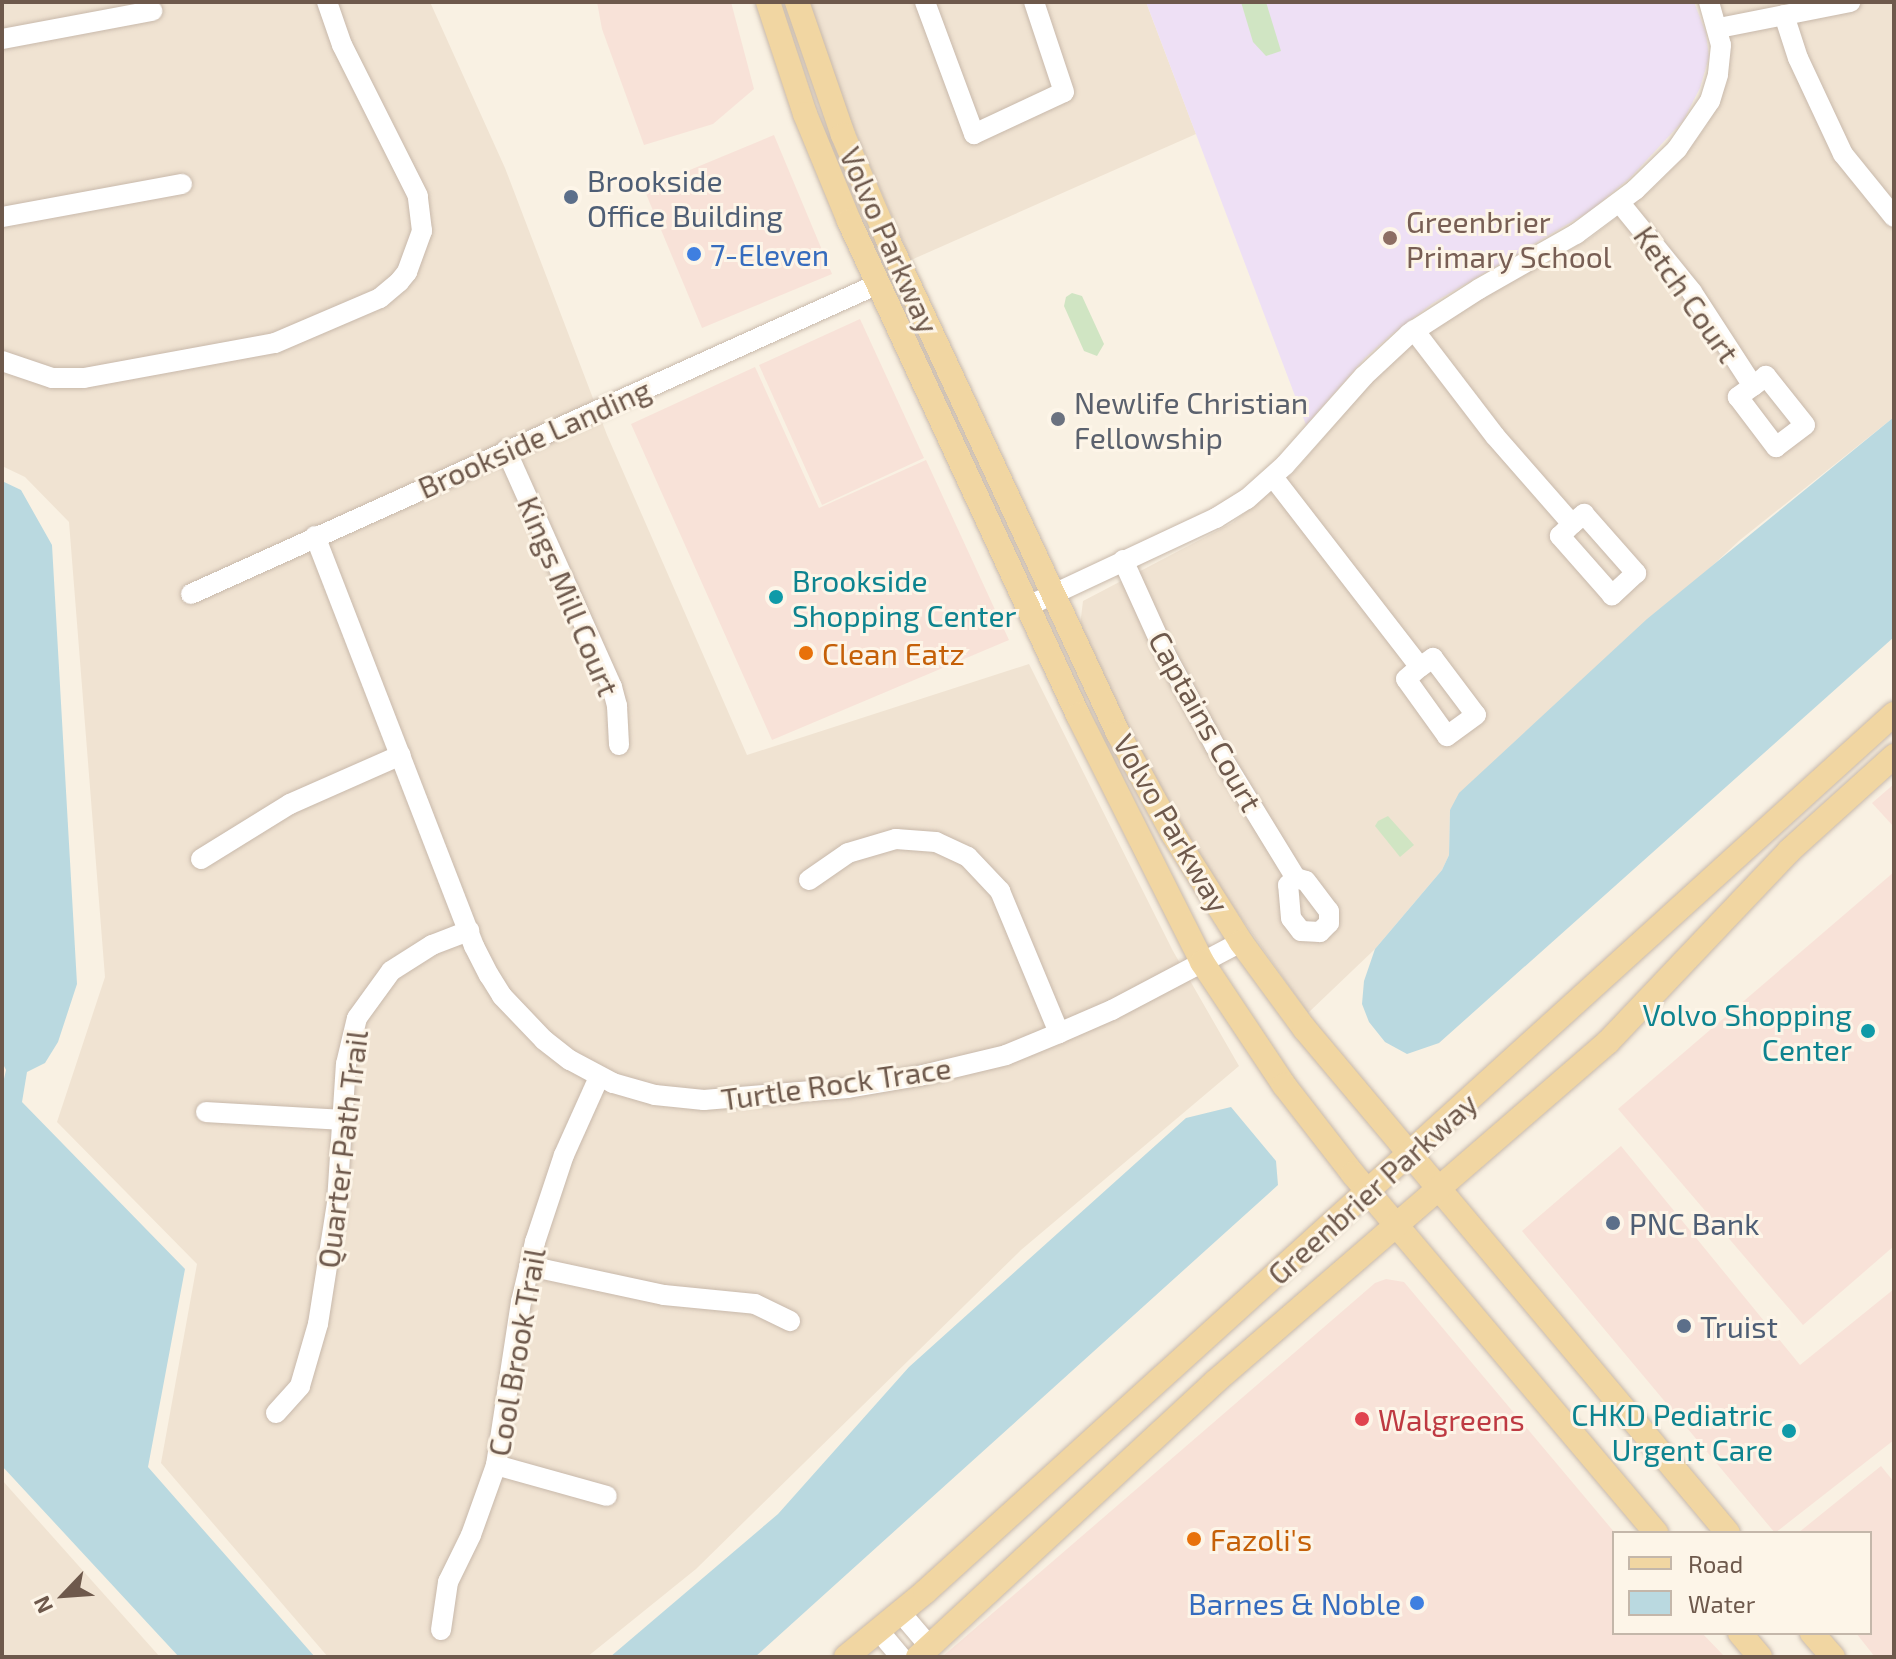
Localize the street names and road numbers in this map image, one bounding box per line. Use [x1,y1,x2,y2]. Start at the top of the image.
street label: Volvo Parkway [833,141,947,339]
street label: Ketch Court [1627,219,1747,369]
street label: Brookside Landing [412,371,656,505]
street label: Kings Mill Court [511,490,627,702]
street label: Captains Court [1142,625,1270,817]
street label: Volvo Parkway [1106,727,1238,919]
street label: Quarter Path Trail [309,1027,375,1271]
street label: Turtle Rock Trace [718,1049,954,1117]
street label: Greenbrier Parkway [1260,1084,1484,1292]
street label: Cool Brook Trail [480,1244,552,1460]

